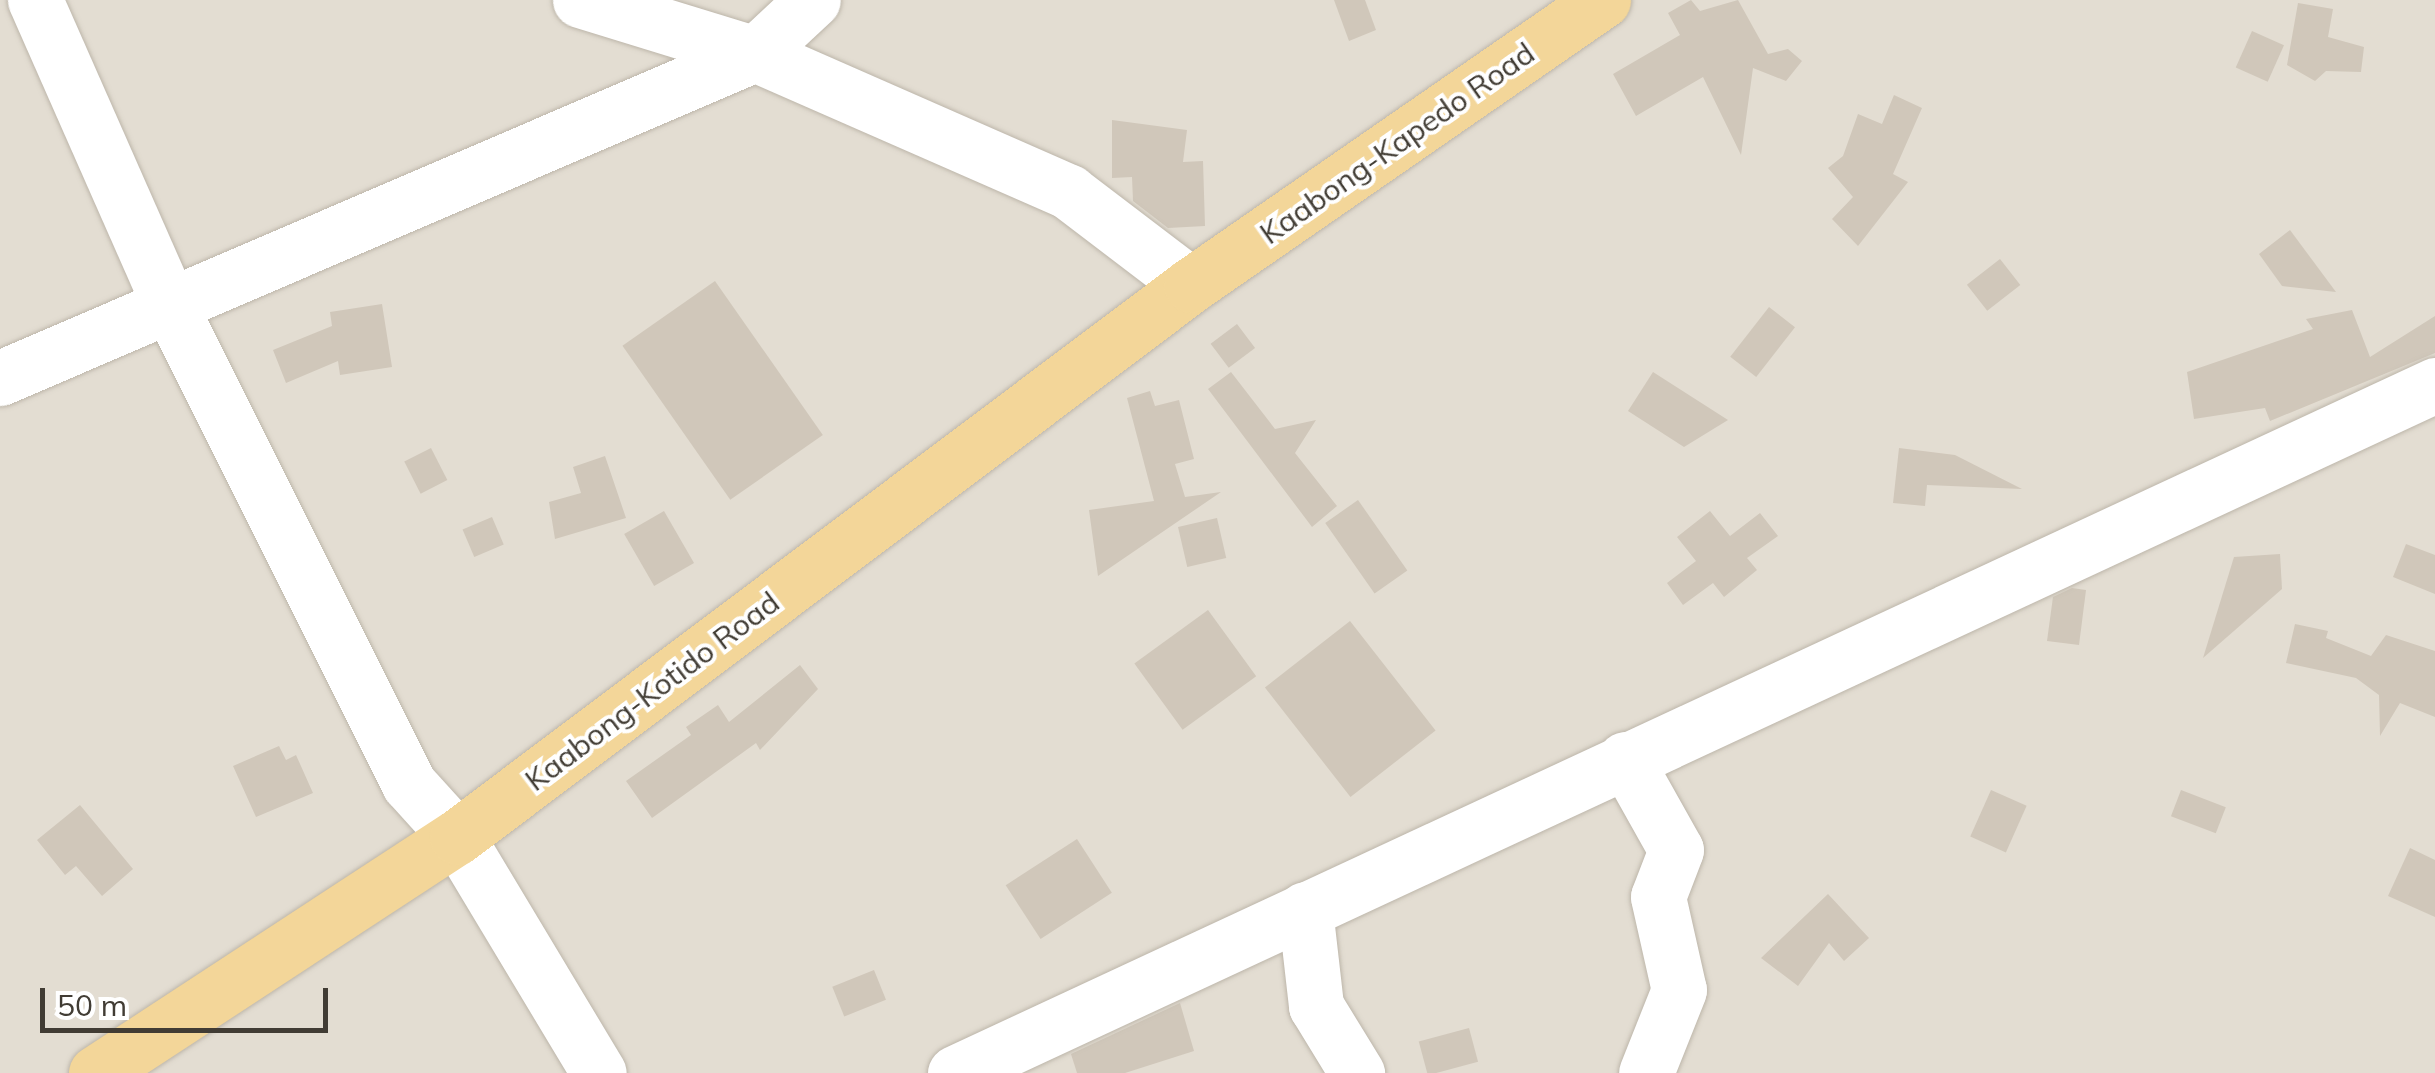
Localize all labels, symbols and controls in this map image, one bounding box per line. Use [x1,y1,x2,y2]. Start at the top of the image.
street label: Kaabong-Kapedo Road [1253,35,1541,251]
street label: Kaabong-Kotido Road [518,584,786,798]
scale bar [45,968,332,1030]
text: 50 m [57,986,127,1024]

